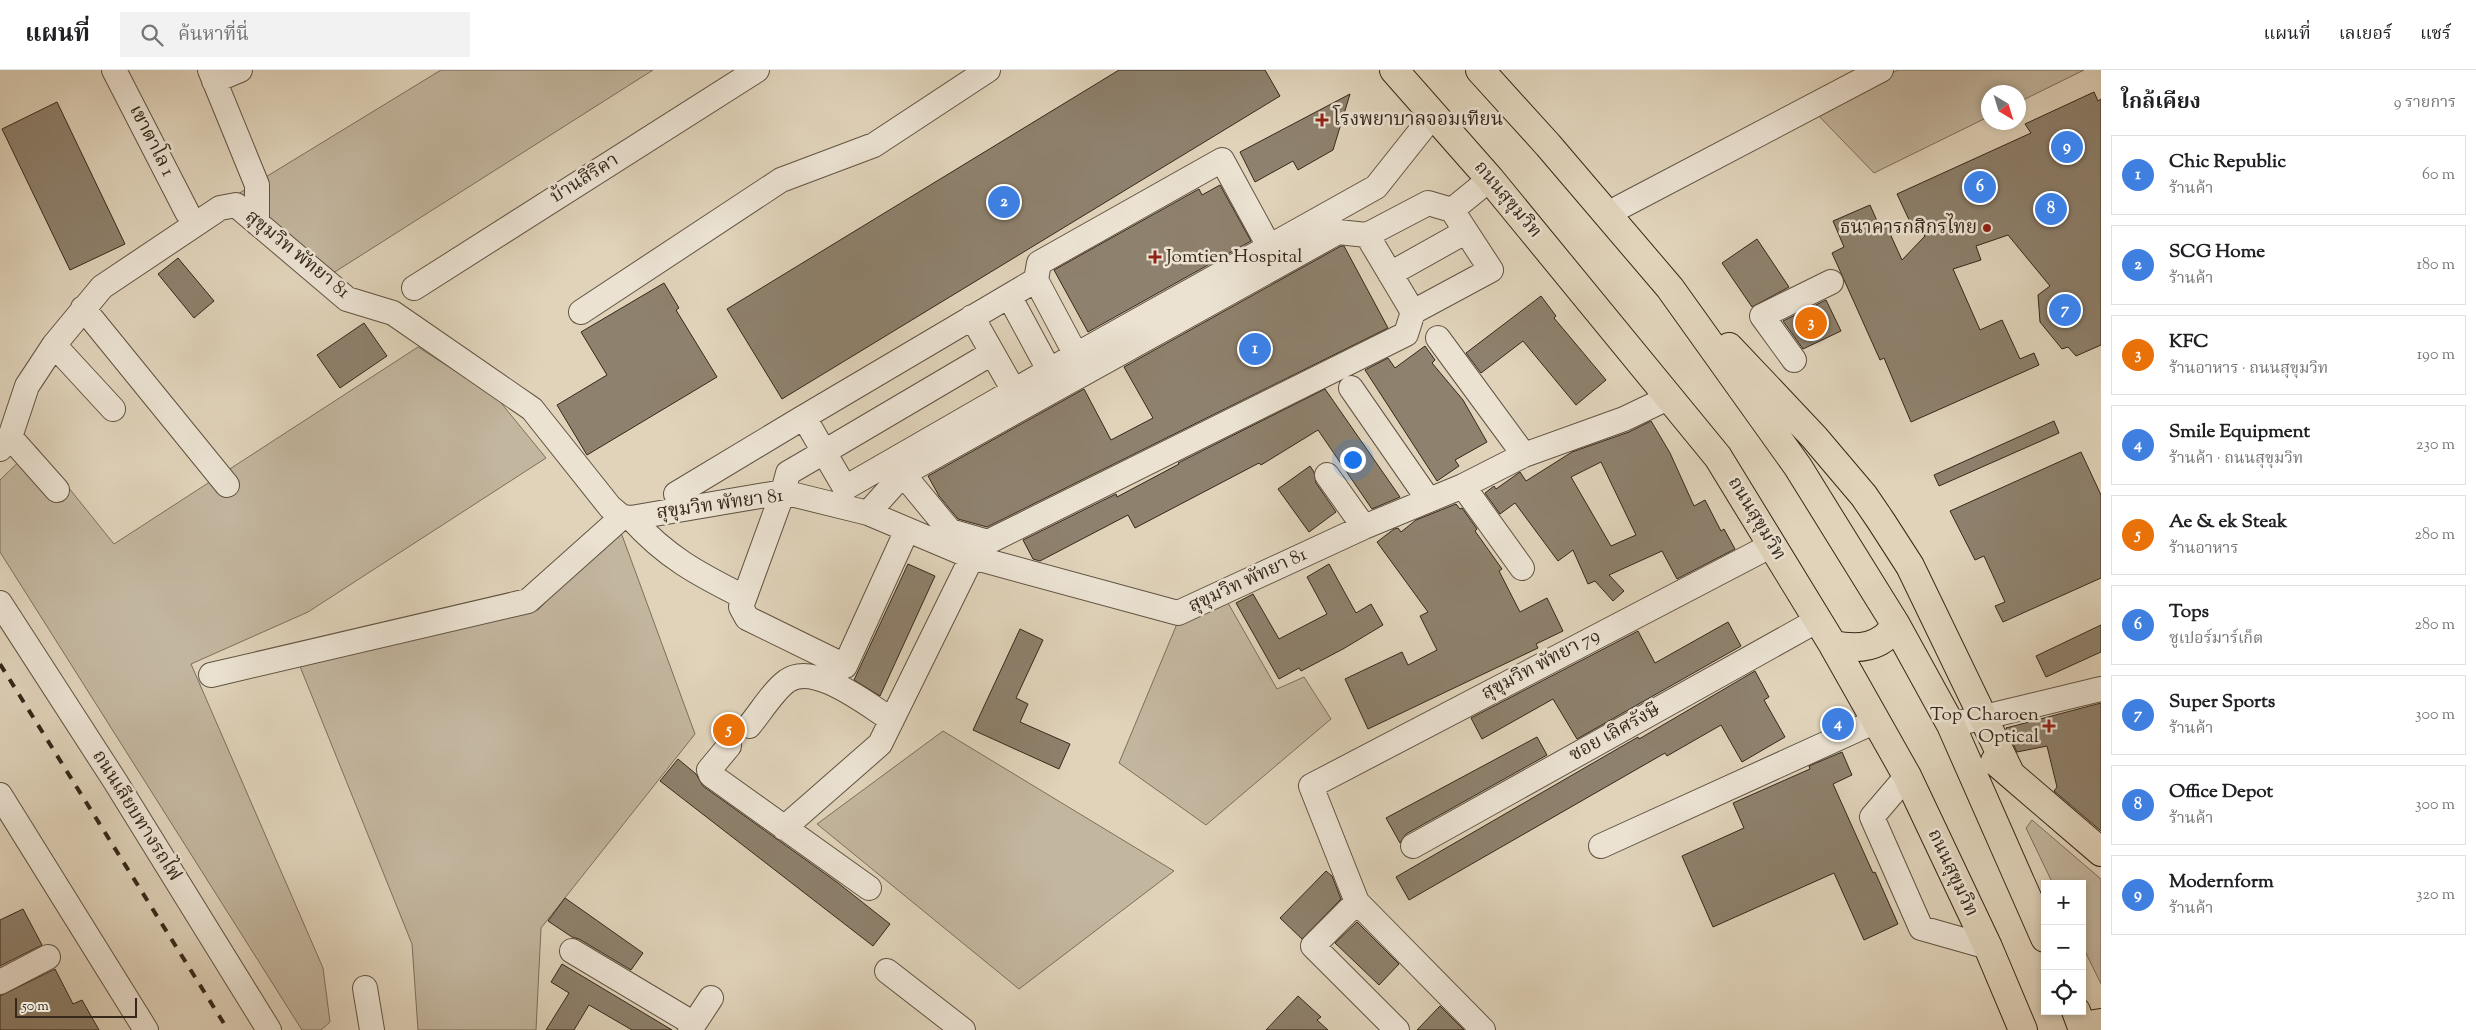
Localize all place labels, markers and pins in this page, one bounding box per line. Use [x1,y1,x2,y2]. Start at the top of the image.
place label: โรงพยาบาลจอมเทียน [1332,104,1503,134]
marker: โรงพยาบาลจอมเทียน [1315,113,1329,127]
pin: 9 [2051,128,2083,166]
pin: 6 [1964,168,1996,206]
pin: 2 [988,183,1020,221]
pin: 8 [2035,190,2067,228]
place label: ธนาคารกสิกรไทย [1840,213,1977,242]
marker: ธนาคารกสิกรไทย [1981,222,1993,234]
place label: Jomtien Hospital [1165,244,1303,271]
marker: Jomtien Hospital [1148,250,1162,264]
pin: 7 [2049,291,2081,329]
pin: 3 [1795,304,1827,342]
pin: 1 [1239,330,1271,368]
place label: Top Charoen Optical [1930,702,2039,751]
pin: 4 [1822,705,1854,743]
pin: 5 [713,711,745,749]
marker: Top Charoen Optical [2043,720,2055,732]

